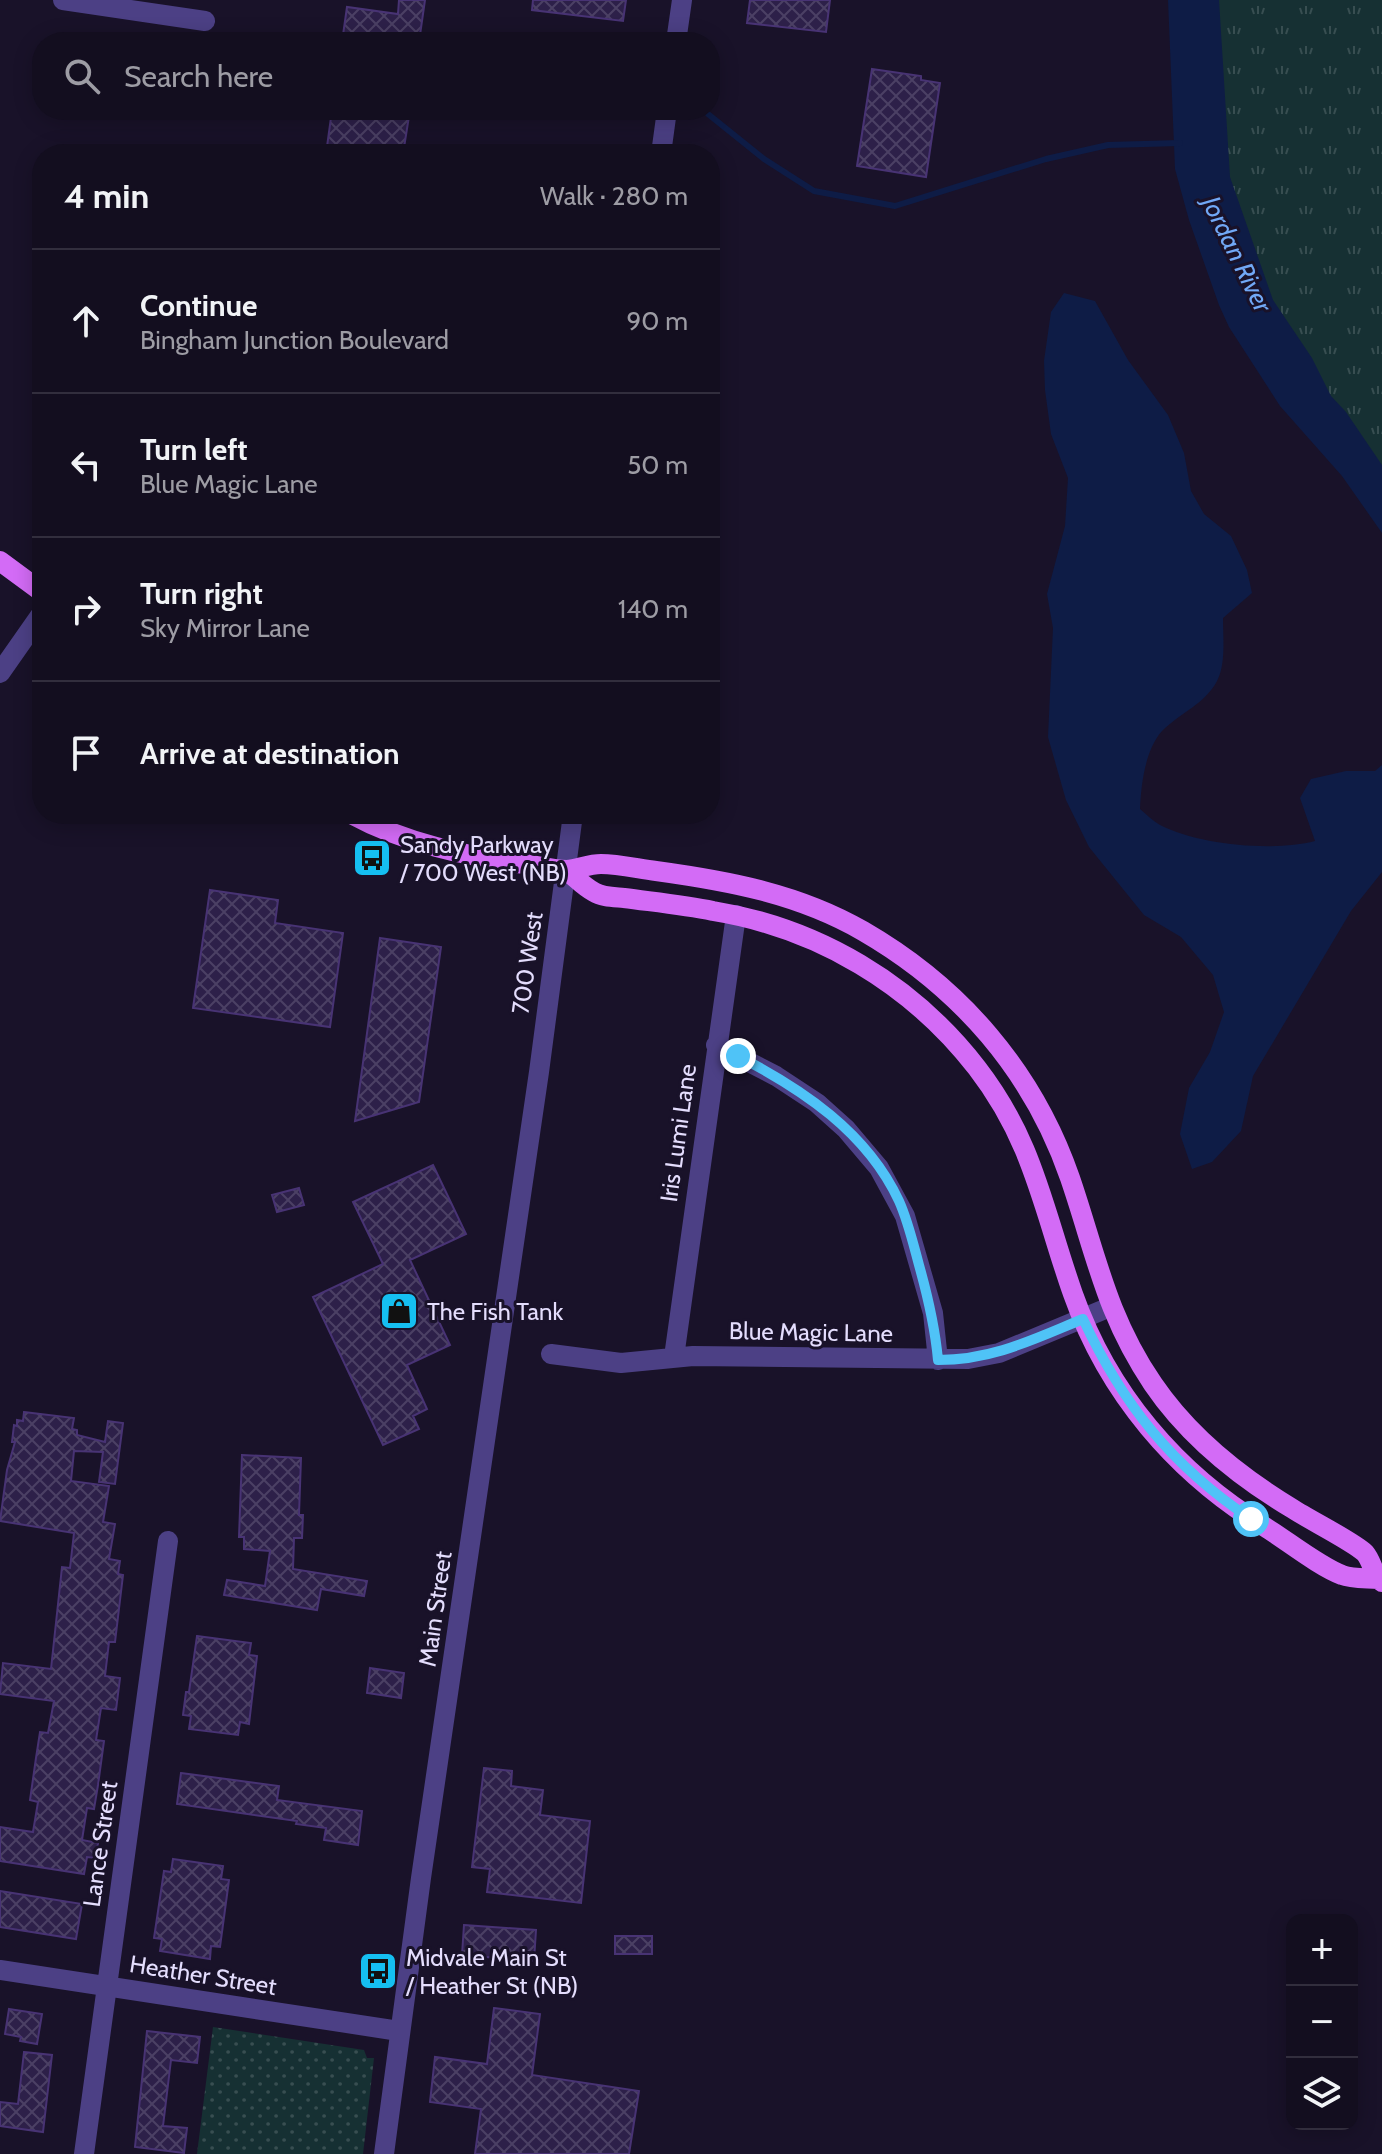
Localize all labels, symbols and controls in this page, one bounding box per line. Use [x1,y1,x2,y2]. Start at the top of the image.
search box [32,32,720,120]
icon: search [60,54,104,98]
text: Search here [124,58,273,95]
text: 4 min [64,175,149,217]
text: Walk · 280 m [540,180,688,212]
water label: Jordan River [1194,189,1279,318]
text: Continue [140,287,257,324]
icon: ahead [64,299,108,343]
text: 90 m [626,305,688,337]
text: Bingham Junction Boulevard [140,324,449,356]
text: Turn left [140,431,248,468]
icon: left [64,443,108,487]
text: 50 m [627,449,688,481]
text: Blue Magic Lane [140,468,318,500]
text: Turn right [140,575,263,612]
icon: right [64,587,108,631]
text: 140 m [618,593,688,625]
text: Sky Mirror Lane [140,612,310,644]
icon: arrive [64,731,108,775]
text: Arrive at destination [140,735,400,772]
place label: Sandy Parkway / 700 West (NB) [399,830,567,887]
bus stop icon: Sandy Parkway / 700 West (NB) [351,837,393,879]
street label: 700 West [505,910,549,1016]
route end [720,1038,756,1074]
street label: Iris Lumi Lane [654,1062,702,1204]
shop icon: The Fish Tank [378,1290,420,1332]
place label: The Fish Tank [427,1297,563,1326]
street label: Blue Magic Lane [729,1316,893,1348]
route start [1233,1501,1269,1537]
street label: Main Street [413,1549,457,1669]
street label: Lance Street [77,1779,123,1909]
map controls [1286,1914,1358,2130]
button: + [1286,1914,1358,1986]
place label: Midvale Main St / Heather St (NB) [405,1943,578,2000]
street label: Heather Street [128,1949,278,2001]
bus stop icon: Midvale Main St / Heather St (NB) [357,1950,399,1992]
button: − [1286,1986,1358,2058]
button: layers [1286,2058,1358,2130]

